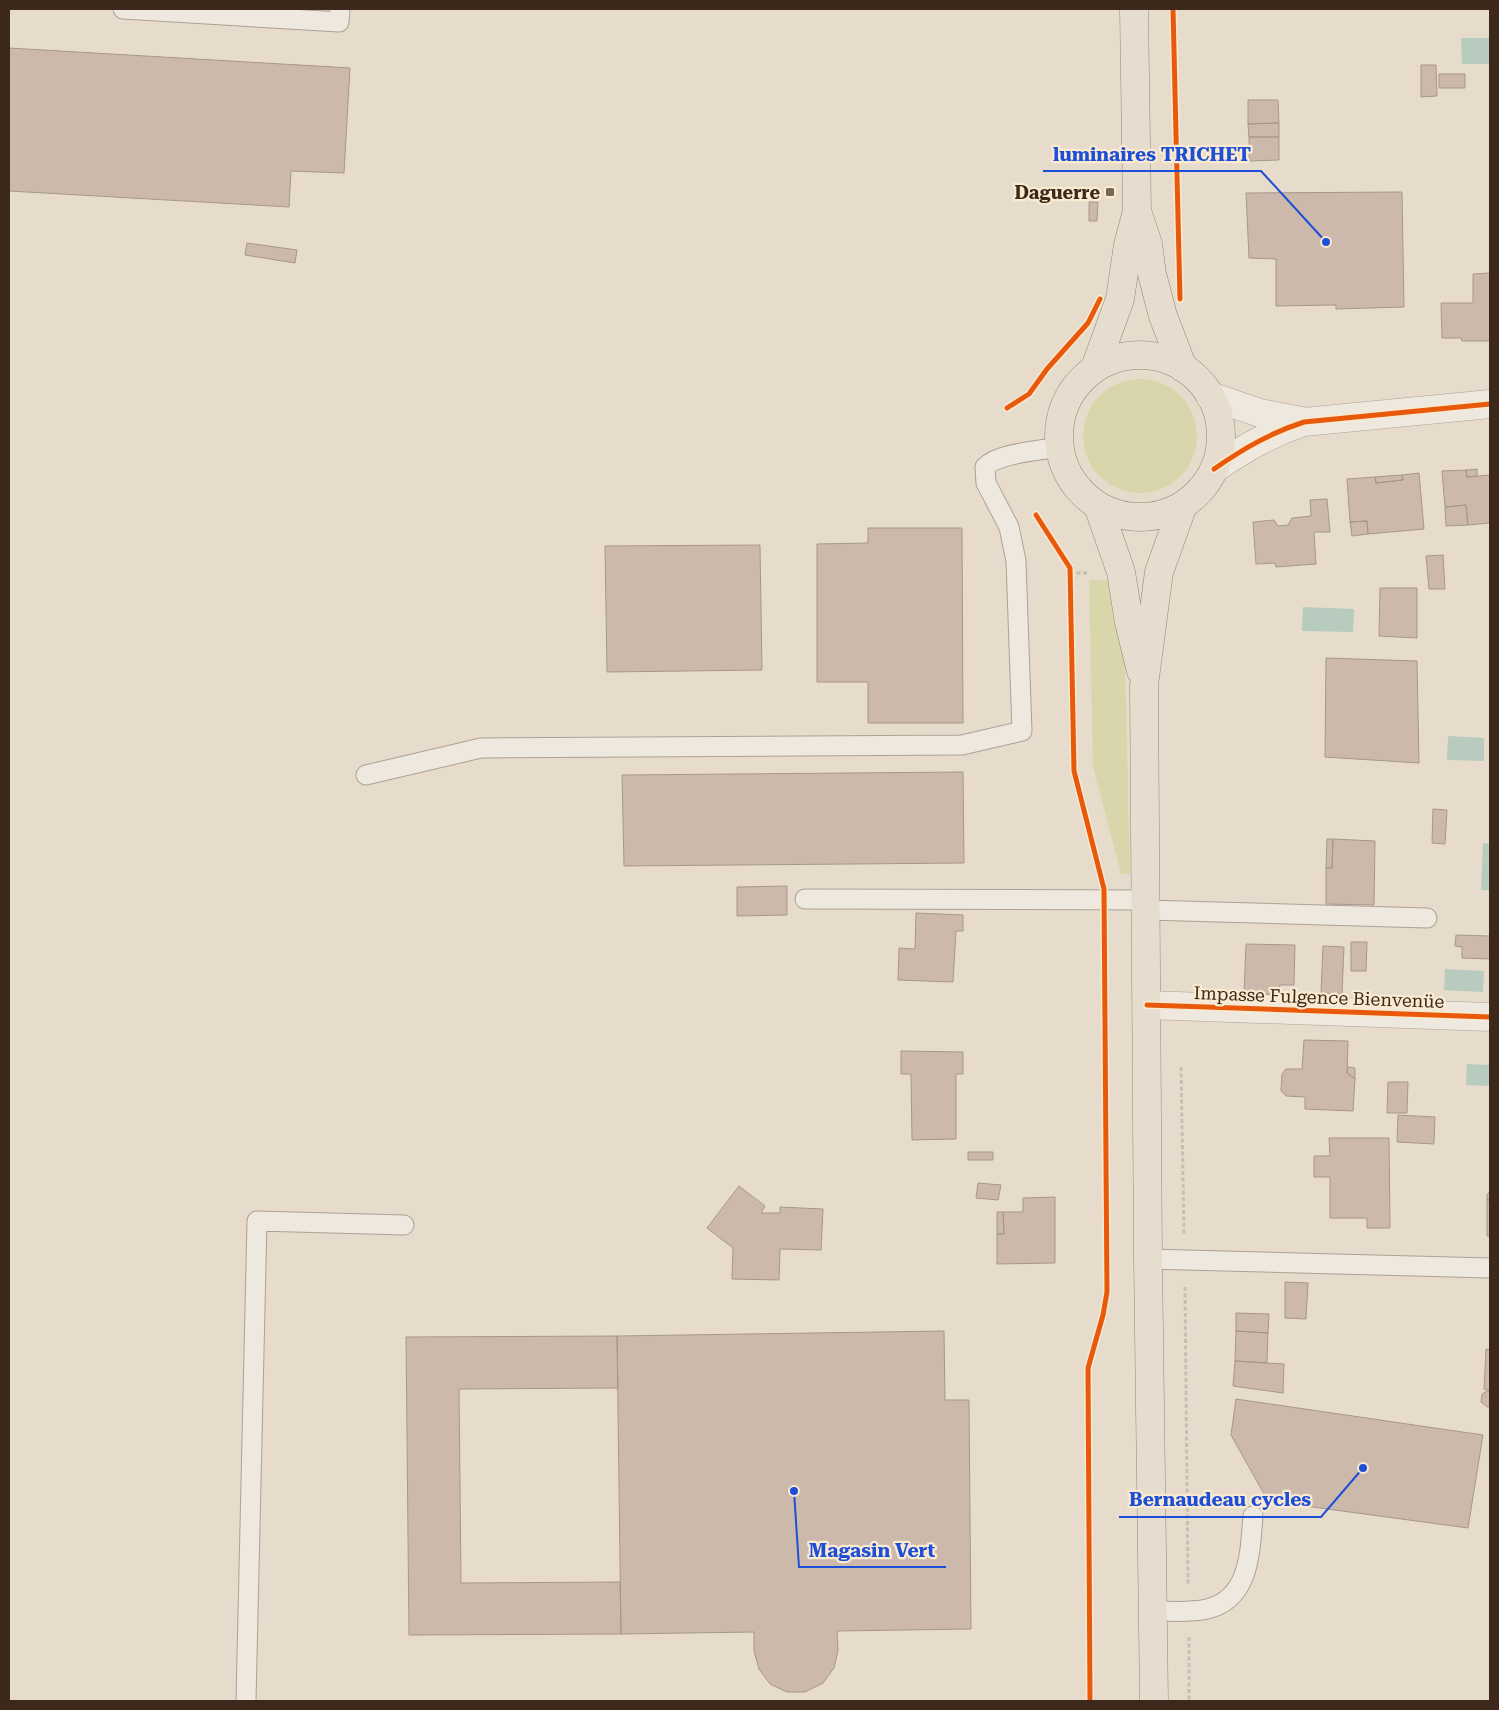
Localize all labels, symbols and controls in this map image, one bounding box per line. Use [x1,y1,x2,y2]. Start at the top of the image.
callout: luminaires TRICHET [1043,137,1261,171]
text: luminaires TRICHET [1053,143,1251,166]
place label: Daguerre [1015,182,1100,203]
marker: Daguerre [1104,186,1116,198]
street label: Impasse Fulgence Bienvenüe [1193,982,1445,1012]
callout: Bernaudeau cycles [1119,1483,1321,1517]
text: Bernaudeau cycles [1129,1488,1311,1511]
callout: Magasin Vert [799,1533,946,1567]
text: Magasin Vert [809,1539,935,1562]

